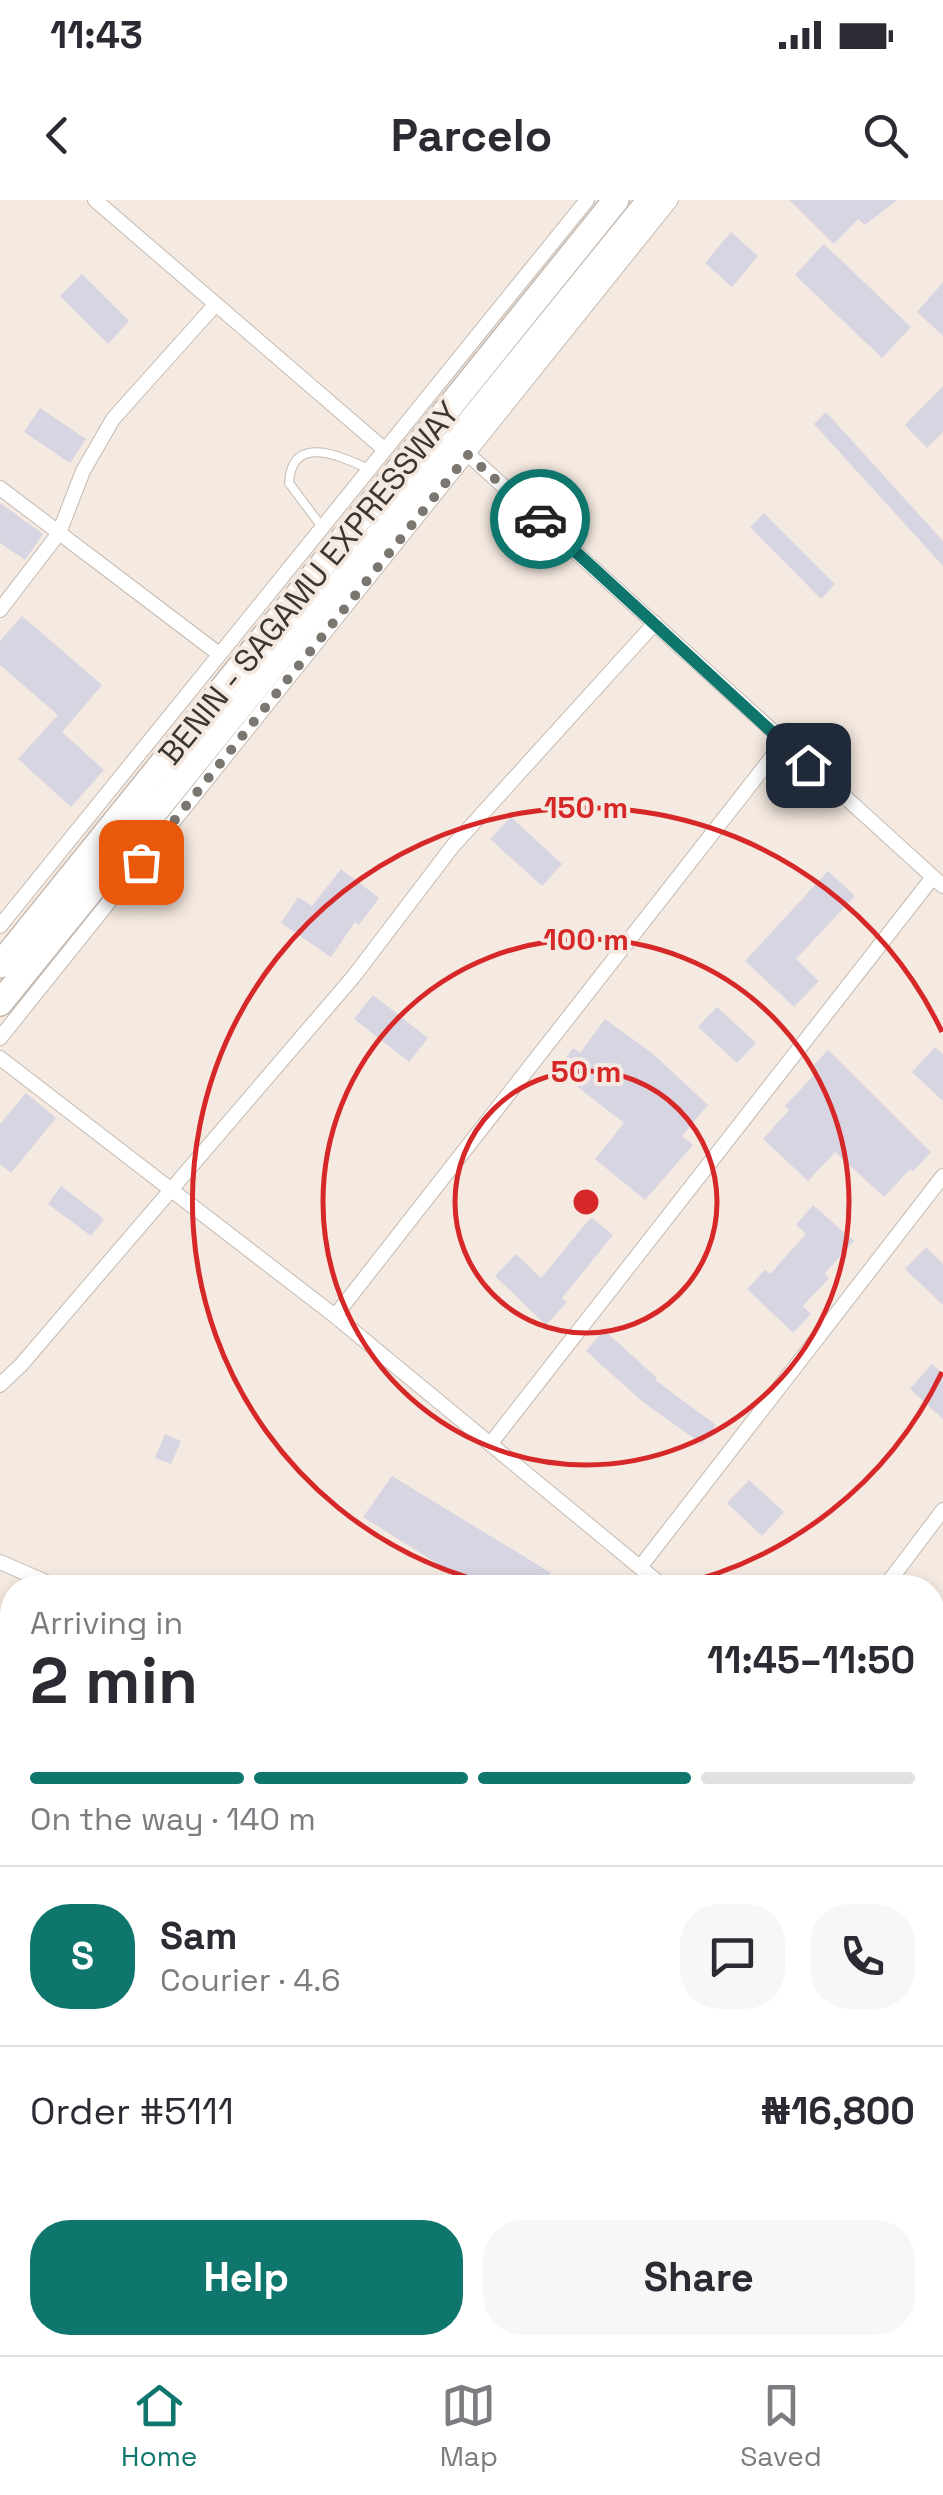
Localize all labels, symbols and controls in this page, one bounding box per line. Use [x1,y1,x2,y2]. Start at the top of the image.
text: 11:43 [50,11,143,59]
text: Parcelo [391,107,552,164]
icon: back [30,108,85,163]
icon: search [858,108,913,163]
street label: BENIN - SAGAMU EXPRESSWAY [150,393,468,773]
courier [490,469,590,569]
icon: car [513,492,568,547]
pin [766,723,851,808]
icon: home [781,738,836,793]
text: 150 m [544,788,628,827]
pin [99,820,184,905]
icon: bag [114,835,169,890]
text: 100 m [543,920,629,959]
text: 50 m [551,1052,621,1091]
centre of rings [568,1184,604,1220]
text: Arriving in [30,1603,183,1643]
text: 11:45–11:50 [707,1636,915,1684]
text: 2 min [30,1639,198,1722]
text: On the way · 140 m [30,1799,316,1839]
button: chat [680,1904,785,2009]
button: phone [810,1904,915,2009]
text: Sam [160,1912,237,1960]
text: S [71,1932,94,1980]
text: Courier · 4.6 [160,1960,341,2000]
text: Order #5111 [30,2087,234,2135]
text: ₦16,800 [761,2087,915,2135]
button: Help [30,2220,463,2335]
button: Share [483,2220,915,2335]
tab: Home [121,2378,197,2474]
tab: Map [440,2378,498,2474]
tab: Saved [740,2378,822,2474]

